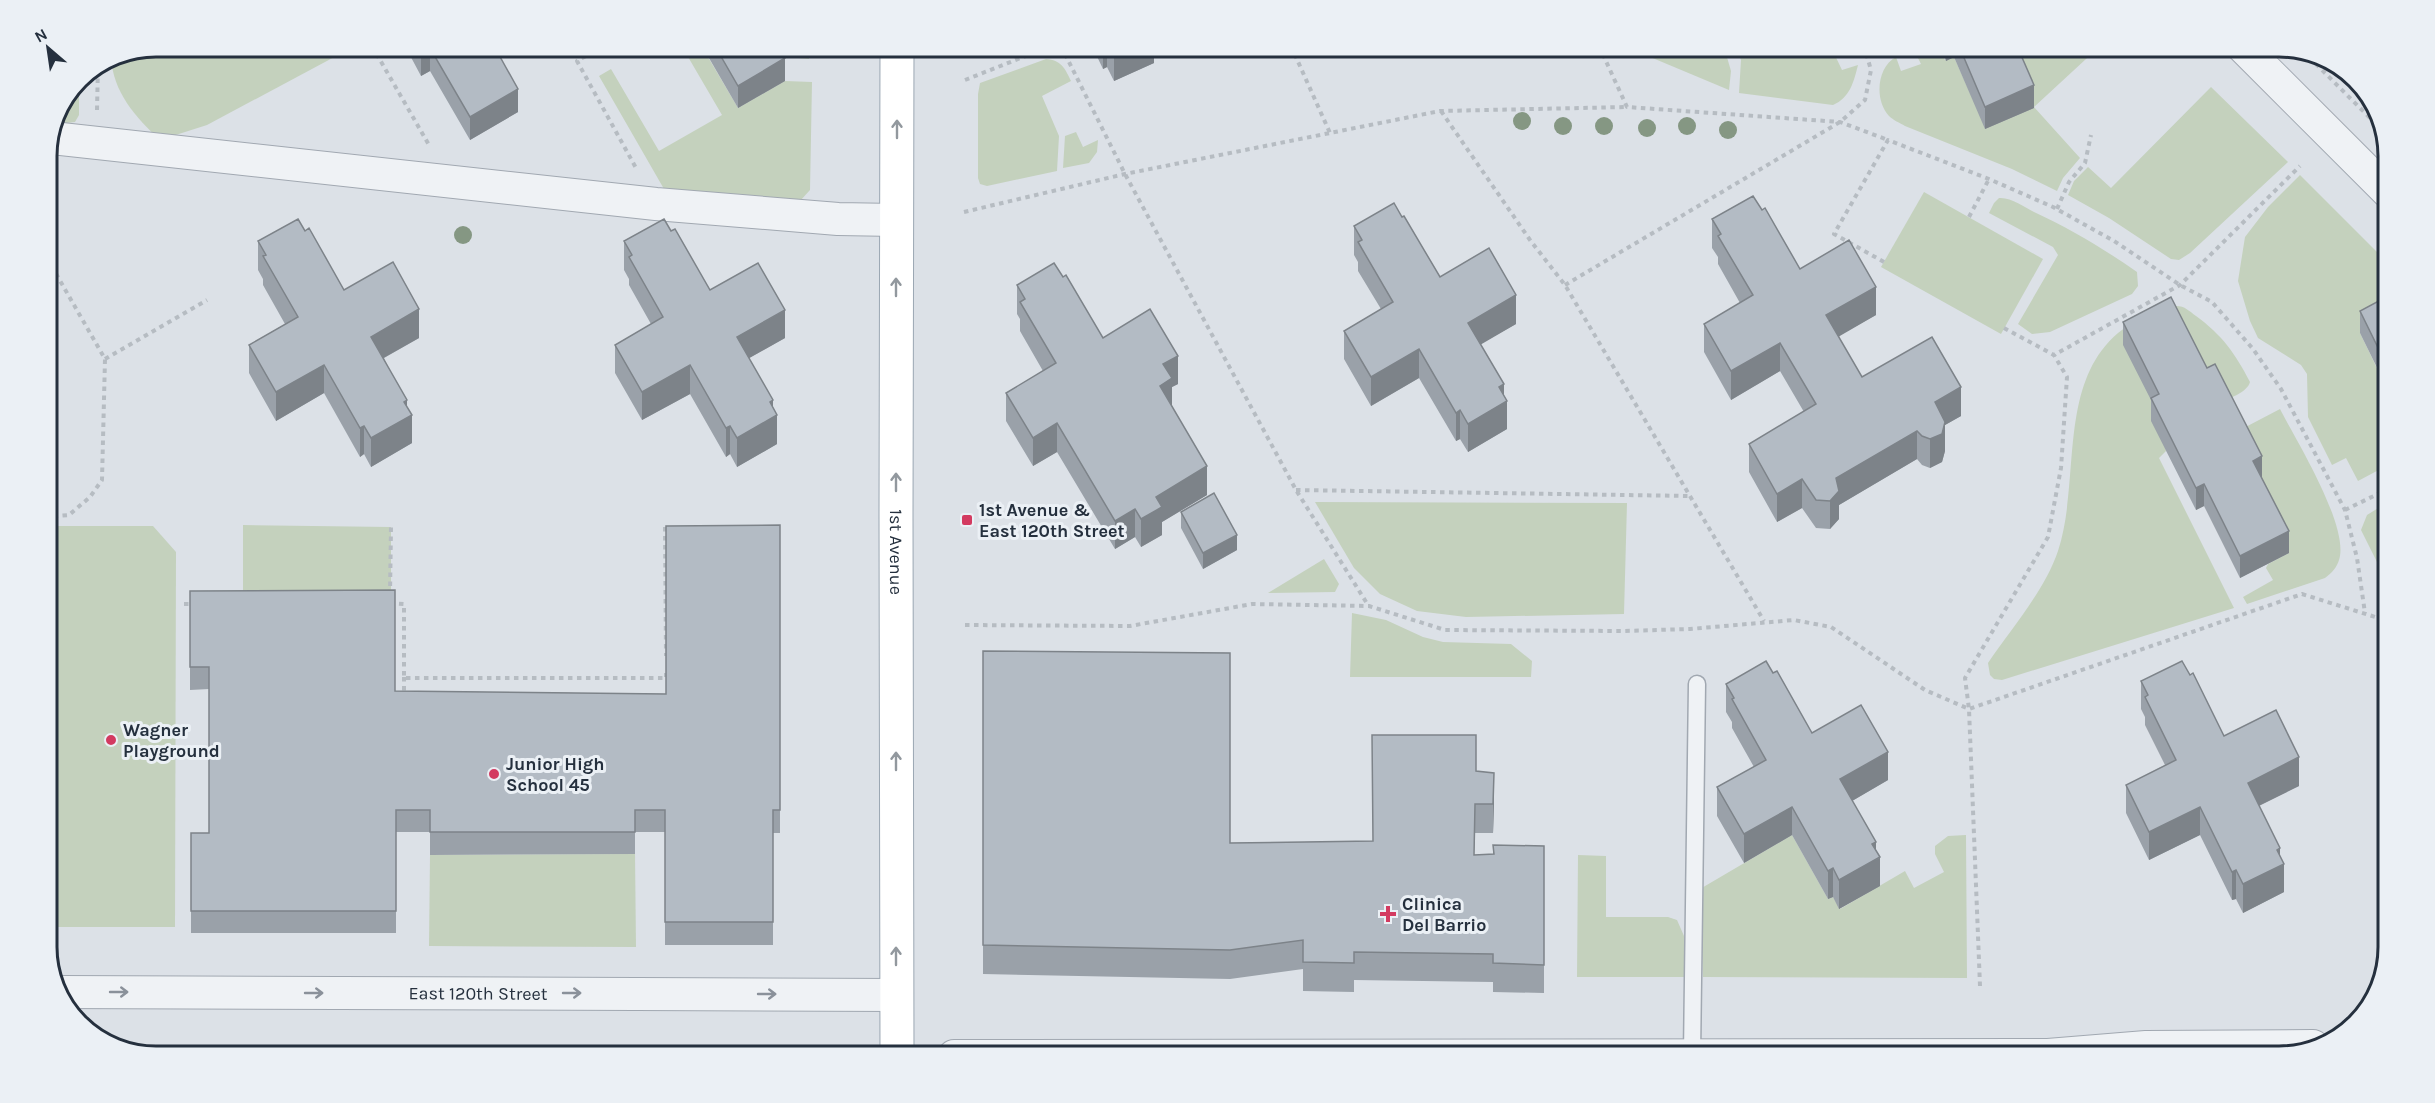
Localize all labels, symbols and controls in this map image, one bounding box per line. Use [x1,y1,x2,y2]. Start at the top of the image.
north arrow [18,18,78,78]
text: N [31,24,51,46]
one-way arrow [891,120,903,140]
one-way arrow [890,278,902,298]
one-way arrow [890,473,902,493]
place label: 1st Avenue & East 120th Street [979,499,1125,542]
street label: 1st Avenue [885,509,907,595]
marker: 1st Avenue & East 120th Street [960,513,974,527]
place label: Wagner Playground [123,719,220,762]
marker: Wagner Playground [104,733,118,747]
one-way arrow [890,752,902,772]
place label: Junior High School 45 [506,753,605,796]
marker: Junior High School 45 [487,767,501,781]
place label: Clinica Del Barrio [1402,893,1486,936]
marker: Clinica Del Barrio [1379,905,1397,923]
one-way arrow [890,947,902,967]
street label: East 120th Street [408,982,548,1005]
one-way arrow [109,986,129,998]
one-way arrow [304,987,324,999]
one-way arrow [562,987,582,999]
one-way arrow [757,988,777,1000]

